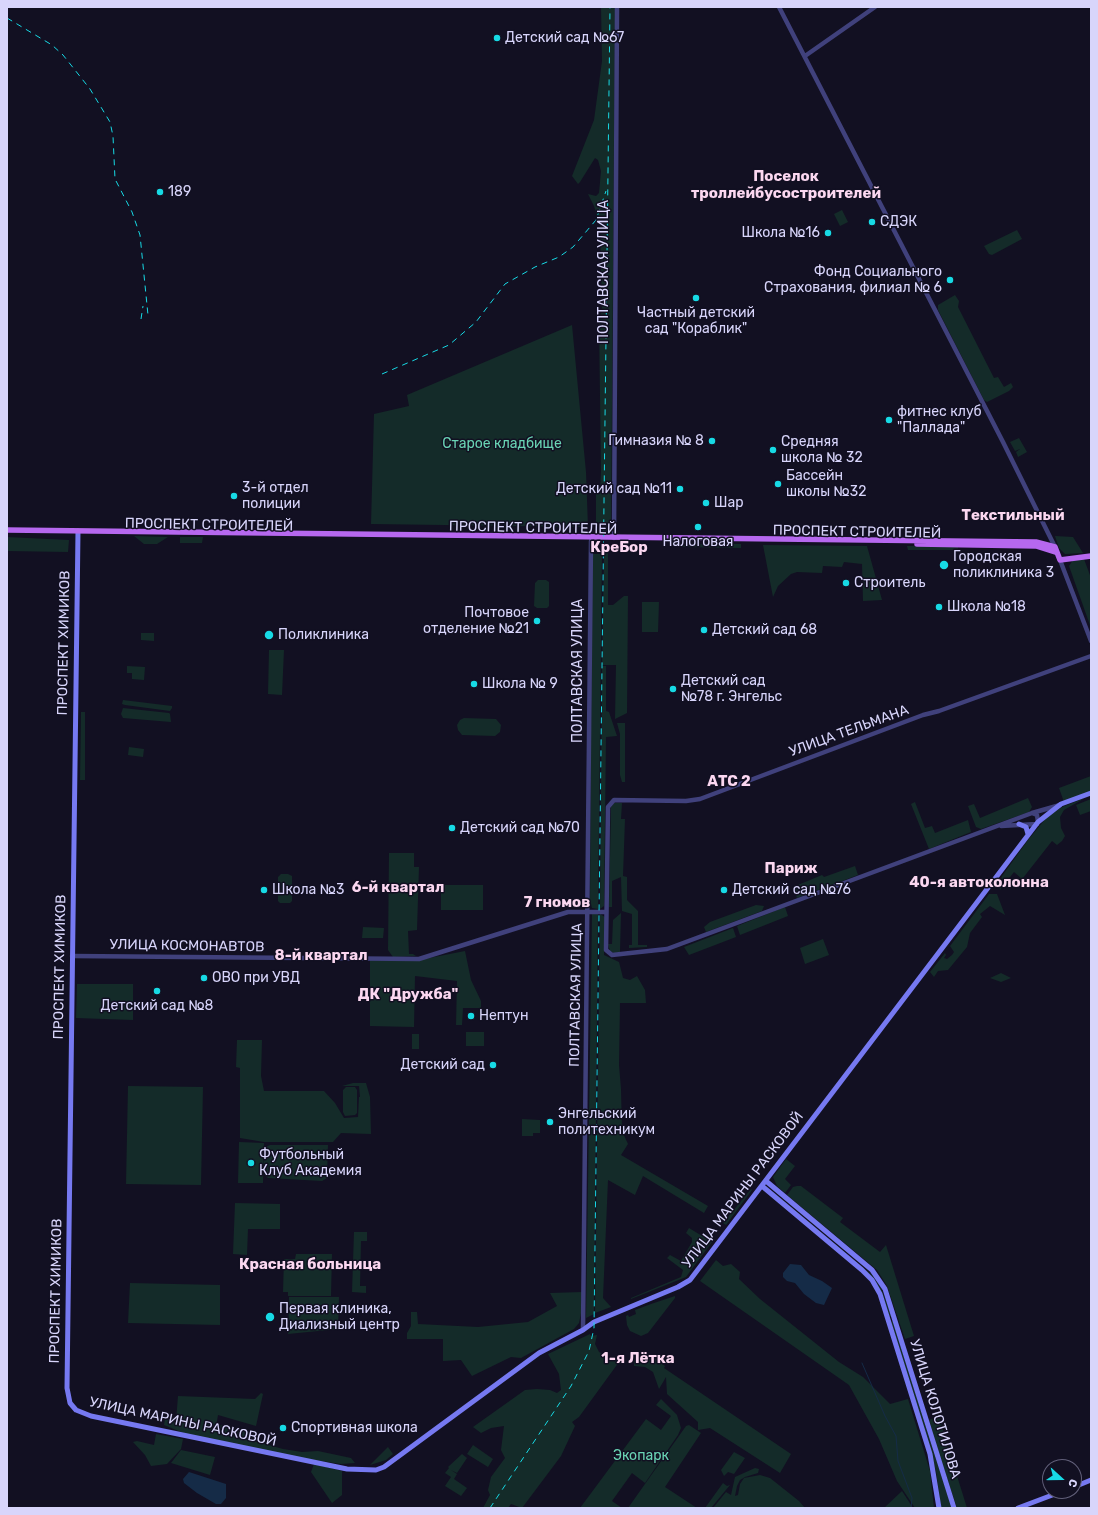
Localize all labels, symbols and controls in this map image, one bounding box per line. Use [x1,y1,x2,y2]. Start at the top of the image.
place label: Детский сад №67 [505,30,624,46]
marker: Детский сад №67 [492,33,502,43]
district label: Поселок троллейбусостроителей [691,168,881,203]
place label: 189 [168,184,191,200]
marker: 189 [155,187,165,197]
street label: ПОЛТАВСКАЯ УЛИЦА [596,200,612,344]
place label: СДЭК [880,214,917,230]
marker: СДЭК [867,217,877,227]
place label: Школа №16 [742,225,820,241]
marker: Школа №16 [823,228,833,238]
place label: Фонд Социального Страхования, филиал № 6 [764,264,942,296]
marker: Фонд Социального Страхования, филиал № 6 [945,275,955,285]
marker: Частный детский сад "Кораблик" [691,293,701,303]
place label: Частный детский сад "Кораблик" [637,305,755,338]
place label: фитнес клуб "Паллада" [897,404,982,436]
marker: фитнес клуб "Паллада" [884,415,894,425]
place label: Гимназия № 8 [608,433,704,449]
place label: Средняя школа № 32 [781,434,863,466]
park label: Старое кладбище [442,436,562,452]
marker: Гимназия № 8 [707,436,717,446]
marker: Средняя школа № 32 [768,445,778,455]
place label: Бассейн школы №32 [786,468,866,500]
marker: Бассейн школы №32 [773,479,783,489]
place label: 3-й отдел полиции [242,480,309,512]
place label: Детский сад №11 [556,481,672,497]
marker: Детский сад №11 [675,484,685,494]
marker: 3-й отдел полиции [229,491,239,501]
place label: Шар [714,495,743,511]
marker: Шар [701,498,711,508]
district label: Текстильный [961,507,1065,525]
street label: ПРОСПЕКТ СТРОИТЕЛЕЙ [125,515,293,535]
street label: ПРОСПЕКТ СТРОИТЕЛЕЙ [449,518,617,538]
marker: Налоговая [693,522,703,532]
street label: ПРОСПЕКТ СТРОИТЕЛЕЙ [773,522,941,542]
place label: Налоговая [663,534,733,550]
district label: КреБор [590,539,648,557]
place label: Городская поликлиника 3 [953,549,1054,582]
marker: Городская поликлиника 3 [938,559,950,571]
street label: ПРОСПЕКТ ХИМИКОВ [54,570,74,716]
place label: Строитель [854,575,925,591]
marker: Строитель [841,578,851,588]
street label: ПОЛТАВСКАЯ УЛИЦА [570,599,586,743]
place label: Школа №18 [947,599,1026,615]
marker: Школа №18 [934,602,944,612]
place label: Почтовое отделение №21 [423,605,529,638]
marker: Почтовое отделение №21 [532,616,542,626]
place label: Детский сад 68 [712,622,817,638]
marker: Детский сад 68 [699,625,709,635]
place label: Поликлиника [278,627,369,643]
marker: Поликлиника [263,629,275,641]
place label: Детский сад №78 г. Энгельс [681,673,782,706]
place label: Школа № 9 [482,676,558,692]
marker: Школа № 9 [469,679,479,689]
marker: Детский сад №78 г. Энгельс [668,684,678,694]
street label: УЛИЦА ТЕЛЬМАНА [787,702,911,760]
district label: АТС 2 [707,773,751,791]
place label: Детский сад №70 [460,820,580,836]
marker: Детский сад №70 [447,823,457,833]
district label: Париж [765,860,817,878]
district label: 40-я автоколонна [909,874,1049,892]
district label: 6-й квартал [352,879,444,897]
place label: Школа №3 [272,882,344,898]
place label: Детский сад №76 [732,882,851,898]
marker: Школа №3 [259,885,269,895]
marker: Детский сад №76 [719,885,729,895]
street label: ПРОСПЕКТ ХИМИКОВ [50,894,70,1040]
district label: 7 гномов [524,894,590,912]
street label: ПОЛТАВСКАЯ УЛИЦА [566,923,586,1067]
street label: УЛИЦА КОСМОНАВТОВ [110,936,264,956]
district label: 8-й квартал [274,947,368,965]
place label: ОВО при УВД [212,970,300,986]
marker: ОВО при УВД [199,973,209,983]
marker: Детский сад №8 [152,986,162,996]
district label: ДК "Дружба" [358,986,458,1004]
place label: Детский сад №8 [100,998,214,1014]
place label: Нептун [479,1008,528,1024]
marker: Нептун [466,1011,476,1021]
place label: Детский сад [401,1057,485,1073]
marker: Детский сад [488,1060,498,1070]
place label: Энгельский политехникум [558,1106,655,1138]
street label: УЛИЦА МАРИНЫ РАСКОВОЙ [679,1109,807,1271]
marker: Энгельский политехникум [545,1117,555,1127]
place label: Футбольный Клуб Академия [259,1147,362,1180]
marker: Футбольный Клуб Академия [246,1158,256,1168]
street label: ПРОСПЕКТ ХИМИКОВ [46,1218,66,1364]
district label: Красная больница [239,1256,381,1274]
place label: Первая клиника, Диализный центр [279,1301,400,1334]
marker: Первая клиника, Диализный центр [264,1311,276,1323]
street label: УЛИЦА КОЛОТИЛОВА [906,1337,964,1481]
district label: 1-я Лётка [601,1350,675,1368]
street label: УЛИЦА МАРИНЫ РАСКОВОЙ [88,1394,278,1450]
place label: Спортивная школа [291,1420,418,1436]
marker: Спортивная школа [278,1423,288,1433]
park label: Экопарк [613,1448,669,1464]
north arrow [1042,1459,1082,1499]
text: С [1065,1477,1080,1489]

